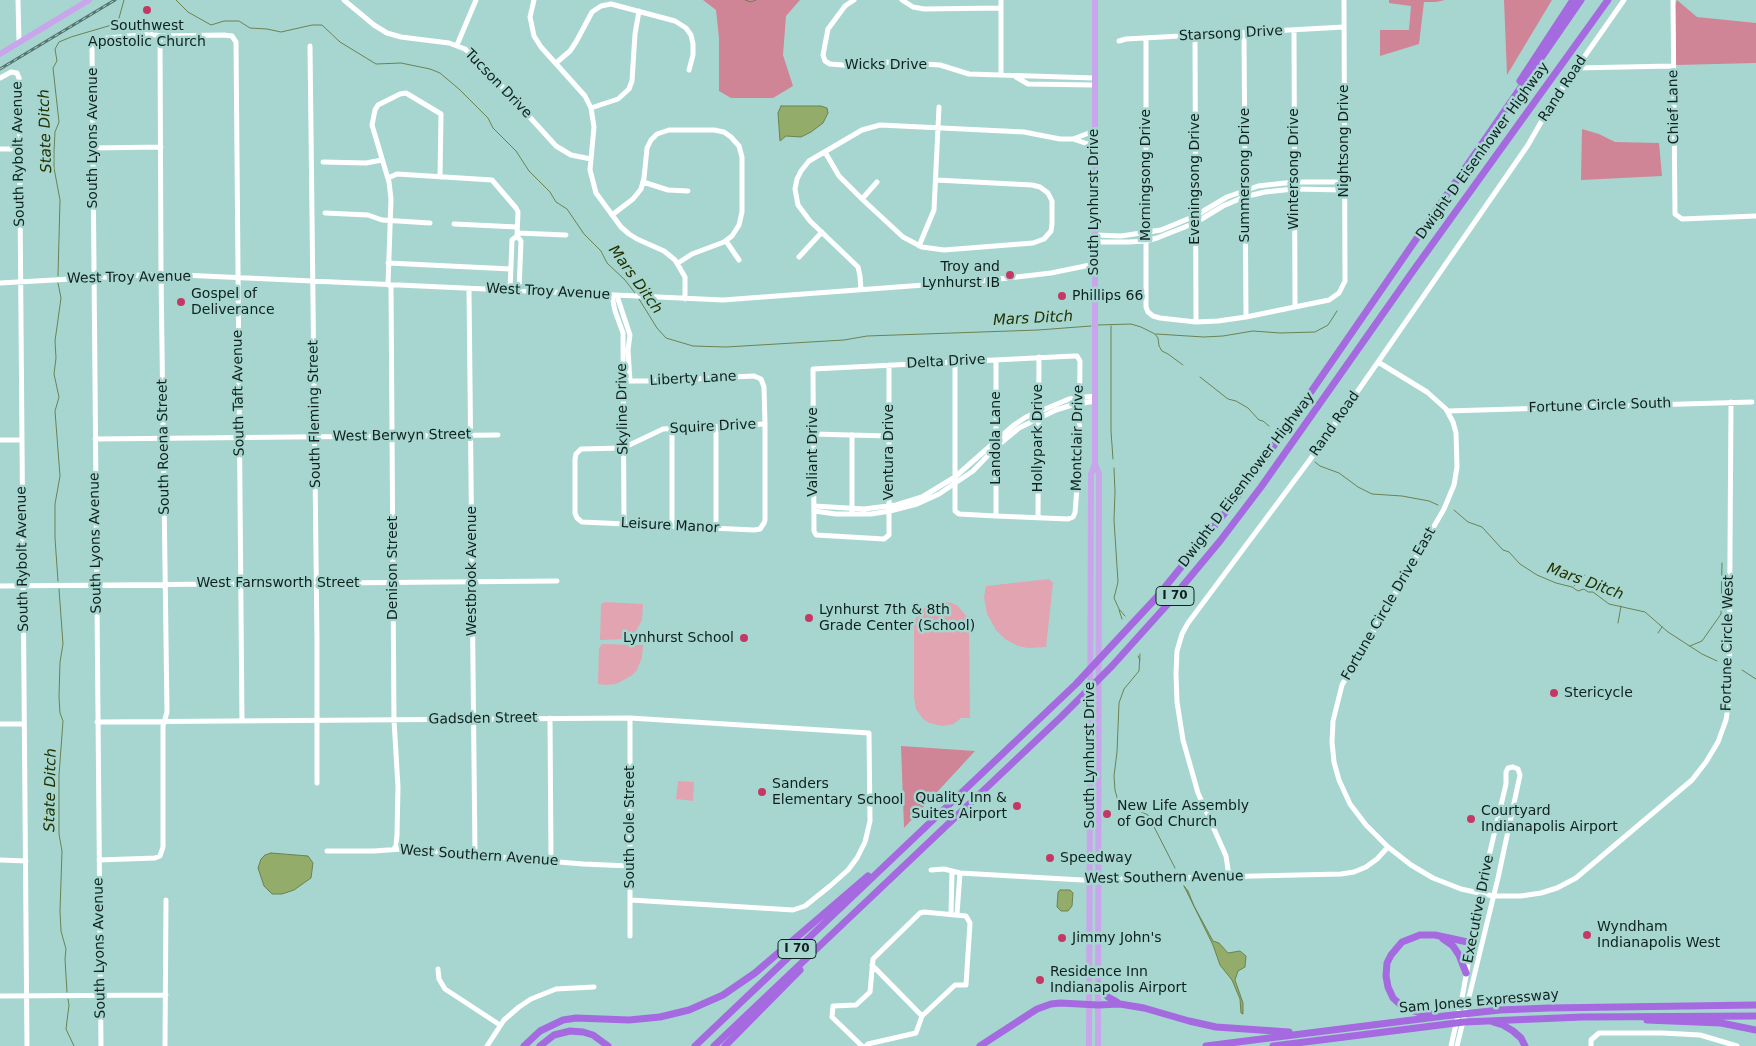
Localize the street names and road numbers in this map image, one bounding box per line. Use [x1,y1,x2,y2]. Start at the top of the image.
street label: Starsong Drive [1179,23,1283,45]
street label: Tucson Drive [461,46,535,122]
street label: Rand Road [1535,53,1591,125]
street label: Wicks Drive [845,57,927,73]
street label: Dwight D Eisenhower Highway [1413,59,1553,243]
street label: South Lyons Avenue [85,67,101,209]
street label: Chief Lane [1665,70,1683,144]
street label: South Rybolt Avenue [9,81,29,227]
street label: Nightsong Drive [1336,84,1352,198]
street label: Summersong Drive [1237,108,1253,242]
street label: Wintersong Drive [1286,108,1302,230]
street label: Morningsong Drive [1138,109,1154,241]
street label: Eveningsong Drive [1187,113,1203,245]
street label: South Lynhurst Drive [1086,129,1102,275]
street label: West Troy Avenue [67,269,191,287]
street label: West Troy Avenue [486,280,610,304]
street label: South Taft Avenue [229,330,249,456]
street label: South Fleming Street [305,340,325,488]
street label: Delta Drive [906,352,986,372]
street label: Skyline Drive [614,363,632,455]
street label: Liberty Lane [649,368,737,390]
street label: South Roena Street [154,379,174,515]
street label: Hollypark Drive [1030,384,1046,492]
street label: Montclair Drive [1069,385,1087,491]
street label: Rand Road [1307,388,1363,460]
street label: Dwight D Eisenhower Highway [1176,389,1318,571]
street label: Landola Lane [988,391,1004,485]
street label: Fortune Circle South [1528,395,1672,417]
street label: Ventura Drive [881,404,897,500]
street label: Valiant Drive [805,407,821,497]
street label: Squire Drive [669,416,757,438]
street label: West Berwyn Street [333,426,471,446]
street label: South Lyons Avenue [86,472,106,614]
street label: South Rybolt Avenue [13,486,33,632]
street label: Westbrook Avenue [464,506,480,636]
street label: Leisure Manor [620,515,720,537]
street label: Denison Street [385,516,401,620]
street label: Fortune Circle Drive East [1338,524,1440,684]
street label: West Farnsworth Street [196,575,360,591]
street label: Fortune Circle West [1718,575,1738,711]
road number: I 70 [1156,586,1194,606]
street label: South Lynhurst Drive [1082,682,1098,828]
street label: Gadsden Street [428,710,538,728]
street label: South Cole Street [622,766,638,888]
street label: West Southern Avenue [399,842,559,870]
street label: Executive Drive [1460,853,1498,965]
street label: West Southern Avenue [1084,868,1244,888]
street label: South Lyons Avenue [90,877,110,1019]
road number: I 70 [778,940,816,959]
street label: Sam Jones Expressway [1398,987,1560,1017]

